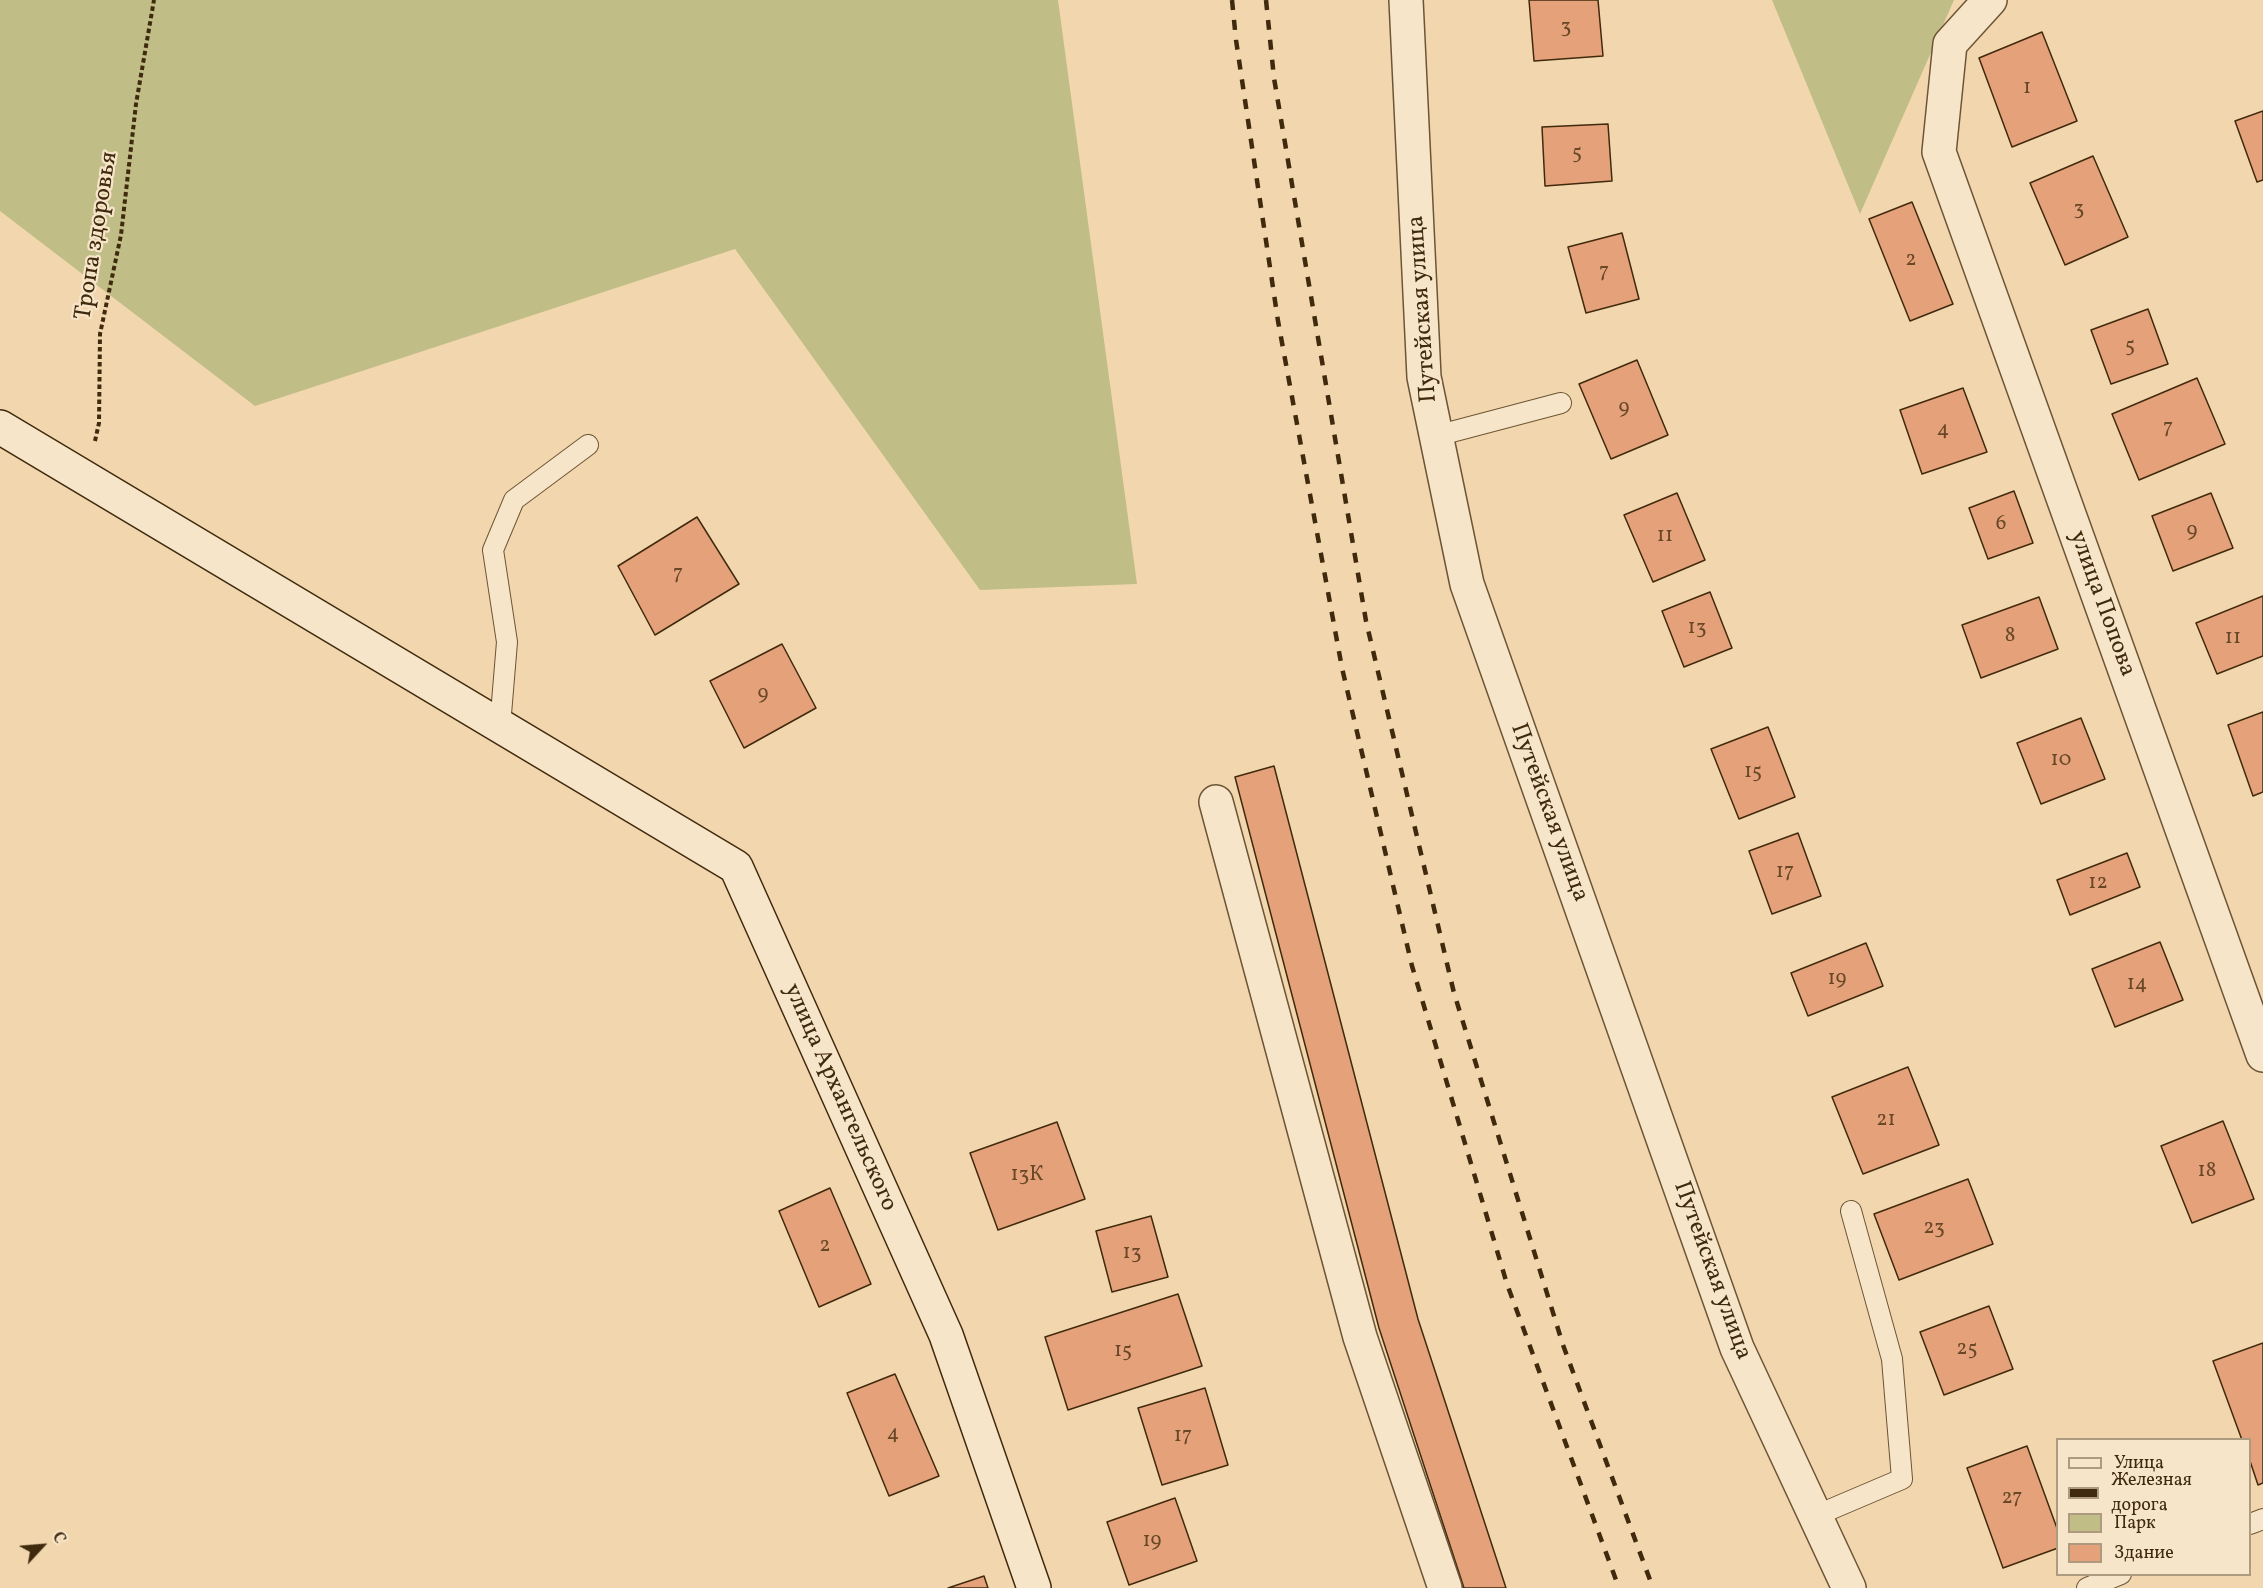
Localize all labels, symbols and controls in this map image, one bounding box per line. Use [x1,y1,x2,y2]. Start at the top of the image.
house number: 3 [1561,15,1571,41]
house number: 1 [2023,76,2031,102]
house number: 5 [1572,141,1582,167]
street label: Тропа здоровья [70,150,126,322]
house number: 3 [2074,197,2084,223]
street label: Путейская улица [1403,214,1445,404]
house number: 2 [1905,248,1917,274]
house number: 7 [1599,260,1609,286]
house number: 5 [2125,334,2135,360]
house number: 9 [1619,396,1629,422]
house number: 7 [2163,416,2173,442]
house number: 4 [1937,418,1949,444]
house number: 6 [1996,512,2006,538]
house number: 9 [2187,519,2197,545]
house number: 11 [1657,524,1673,550]
street label: улица Попова [2061,527,2141,681]
house number: 7 [673,562,683,588]
house number: 13 [1688,616,1706,642]
house number: 8 [2005,624,2015,650]
house number: 11 [2225,626,2241,652]
house number: 9 [758,682,768,708]
street label: Путейская улица [1502,720,1594,906]
house number: 10 [2051,748,2071,774]
house number: 15 [1744,760,1762,786]
house number: 17 [1776,860,1794,886]
house number: 12 [2088,871,2108,897]
house number: 19 [1827,967,1847,993]
house number: 14 [2127,972,2147,998]
street label: улица Архангельского [776,980,902,1216]
house number: 21 [1876,1108,1896,1134]
house number: 18 [2198,1159,2216,1185]
house number: 13К [1010,1163,1044,1189]
street label: Путейская улица [1665,1178,1757,1364]
house number: 23 [1923,1216,1945,1242]
house number: 2 [819,1234,831,1260]
house number: 13 [1123,1241,1141,1267]
house number: 25 [1956,1337,1978,1363]
house number: 15 [1114,1339,1132,1365]
house number: 4 [887,1422,899,1448]
house number: 17 [1174,1424,1192,1450]
legend [2056,1438,2251,1576]
text: Улица [2114,1451,2164,1476]
text: Железная дорога [2111,1468,2192,1518]
house number: 27 [2002,1486,2022,1512]
text: Парк [2114,1511,2156,1536]
north arrow [12,1516,72,1576]
text: С [46,1529,70,1548]
house number: 19 [1142,1529,1162,1555]
text: Здание [2114,1541,2174,1566]

